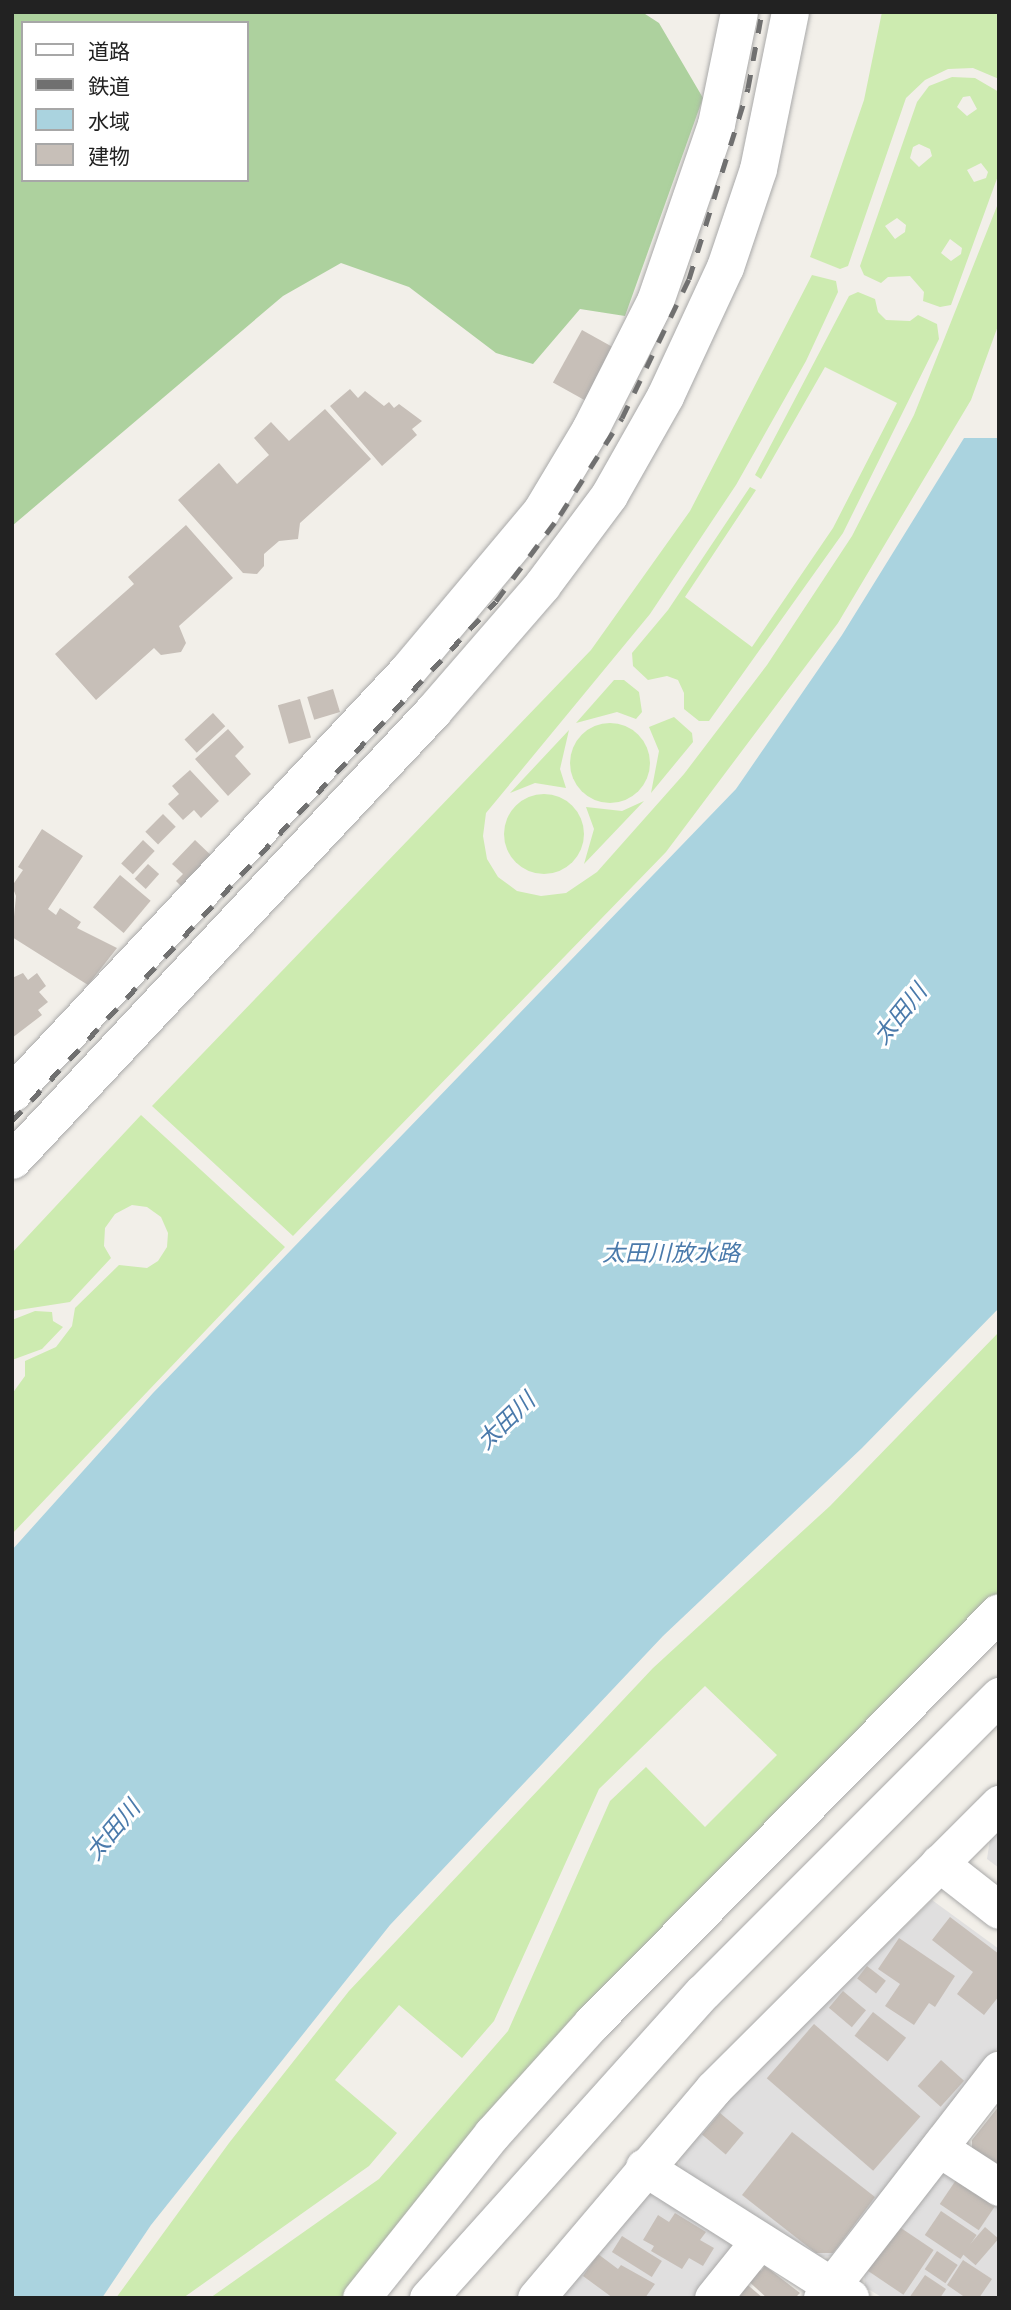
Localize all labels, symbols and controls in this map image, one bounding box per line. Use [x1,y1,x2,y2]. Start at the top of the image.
legend [21,21,248,182]
text: 道路 [88,39,130,65]
text: 鉄道 [88,74,130,100]
text: 水域 [88,109,130,135]
text: 建物 [88,144,130,170]
water label: 太田川 [868,979,932,1049]
water label: 太田川放水路 [602,1239,740,1267]
water label: 太田川 [472,1387,540,1455]
water label: 太田川 [80,1795,146,1865]

